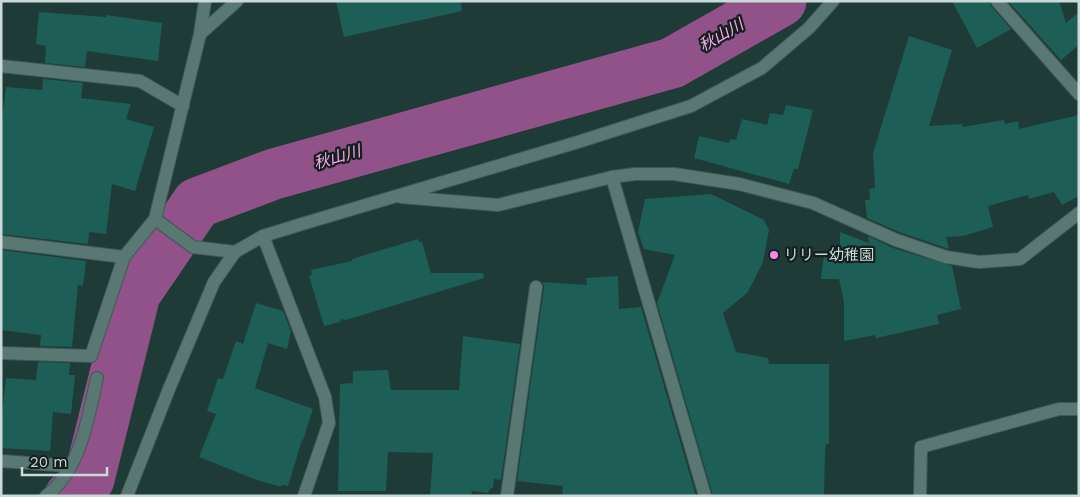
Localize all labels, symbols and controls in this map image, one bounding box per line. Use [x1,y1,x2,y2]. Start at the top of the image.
water label: 秋山川 [695,14,748,55]
water label: 秋山川 [311,141,365,173]
place label: リリー幼稚園 [784,246,874,264]
marker: リリー幼稚園 [768,249,780,261]
scale bar [22,444,108,476]
text: 20 m [30,453,68,471]

